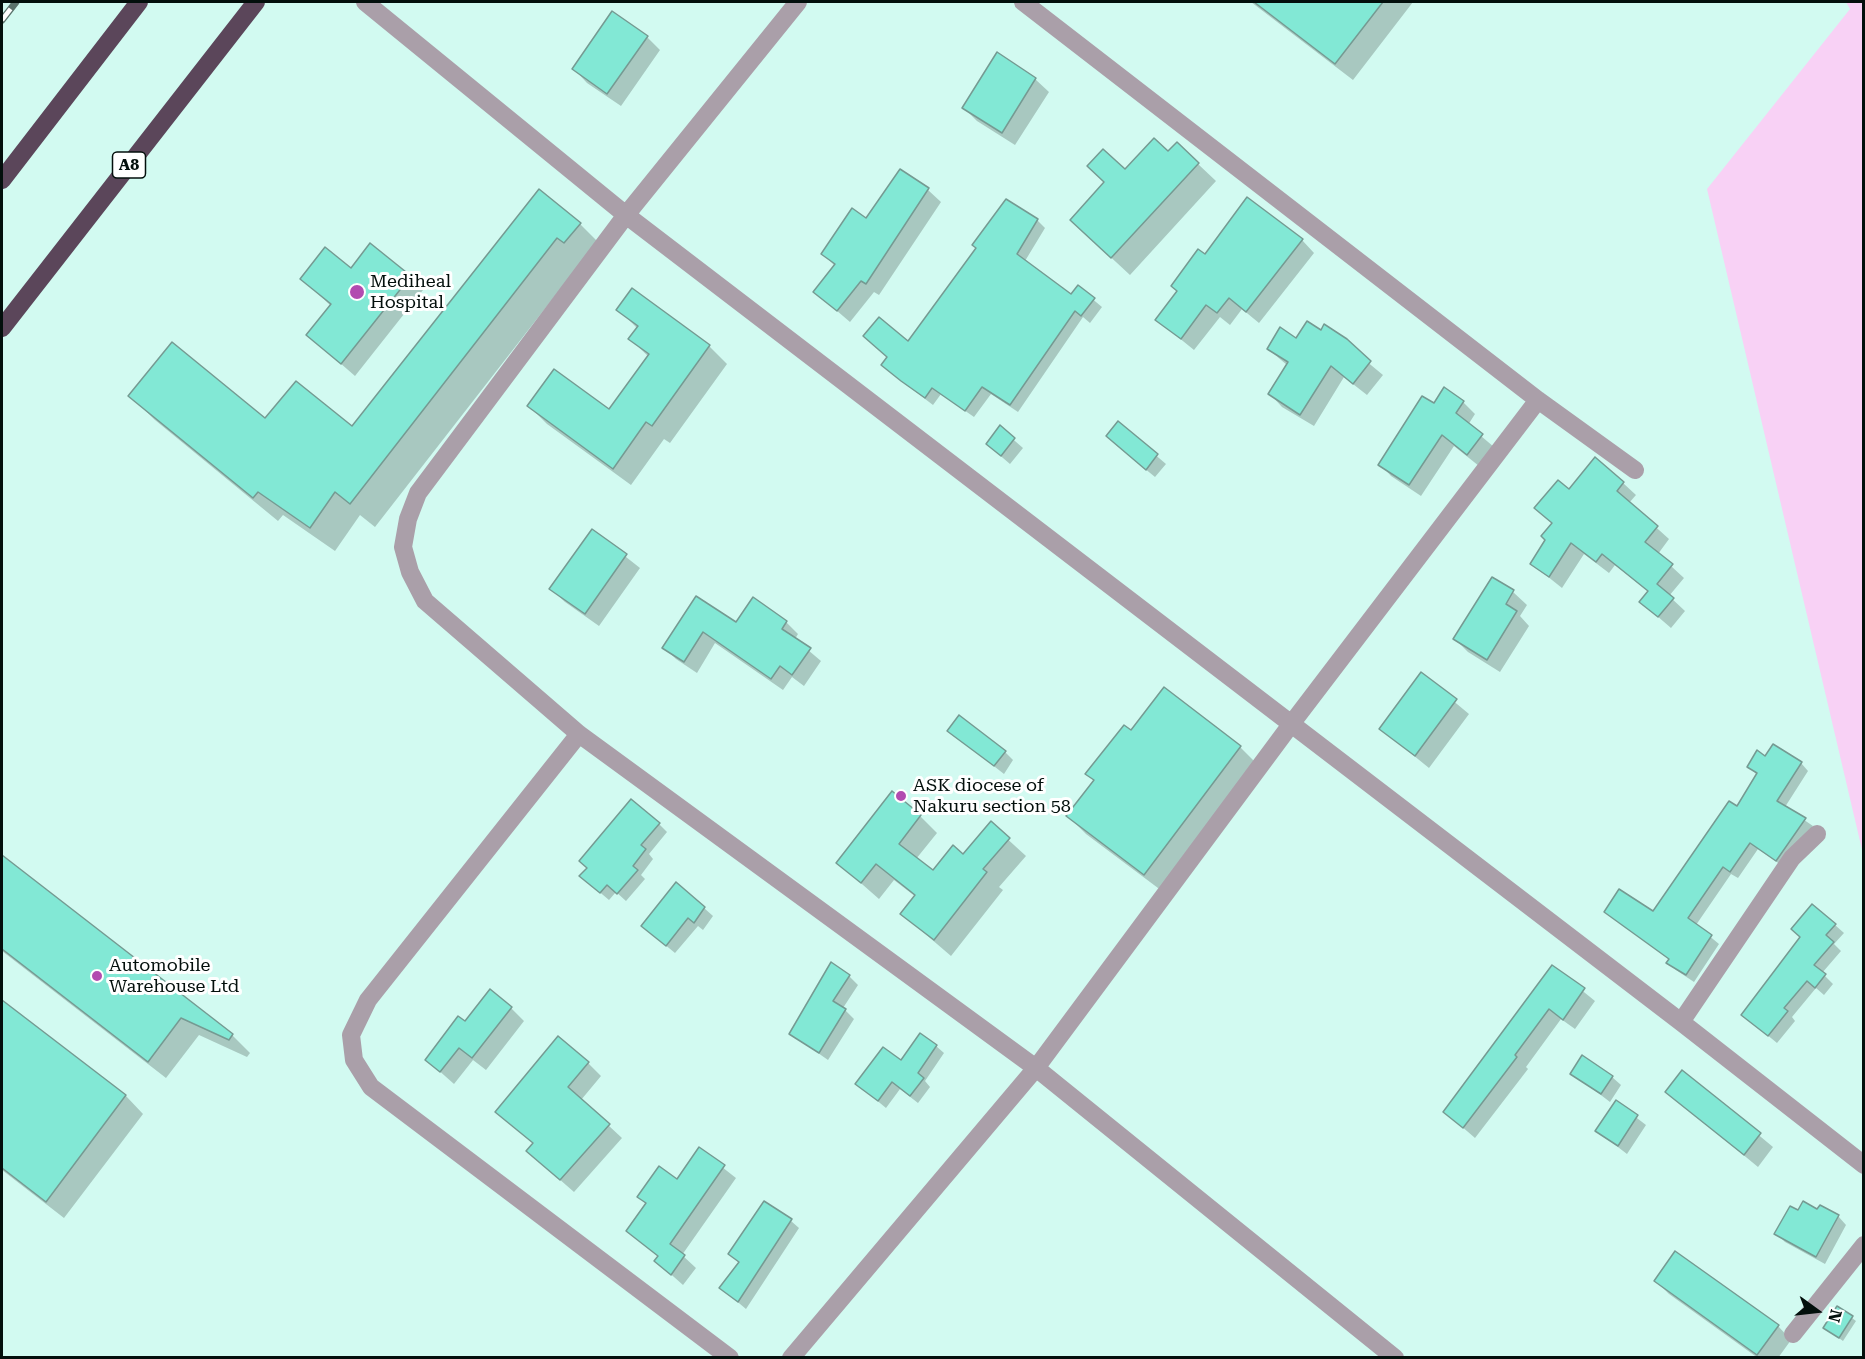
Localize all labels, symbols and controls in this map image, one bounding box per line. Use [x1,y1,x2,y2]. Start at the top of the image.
road number: A8 [112,152,146,178]
place label: Mediheal Hospital [370,271,451,314]
marker: Mediheal Hospital [348,283,366,301]
place label: ASK diocese of Nakuru section 58 [913,775,1071,818]
marker: ASK diocese of Nakuru section 58 [894,789,908,803]
place label: Automobile Warehouse Ltd [109,955,239,998]
marker: Automobile Warehouse Ltd [90,969,104,983]
north arrow [1787,1281,1847,1341]
text: N [1824,1307,1846,1324]

